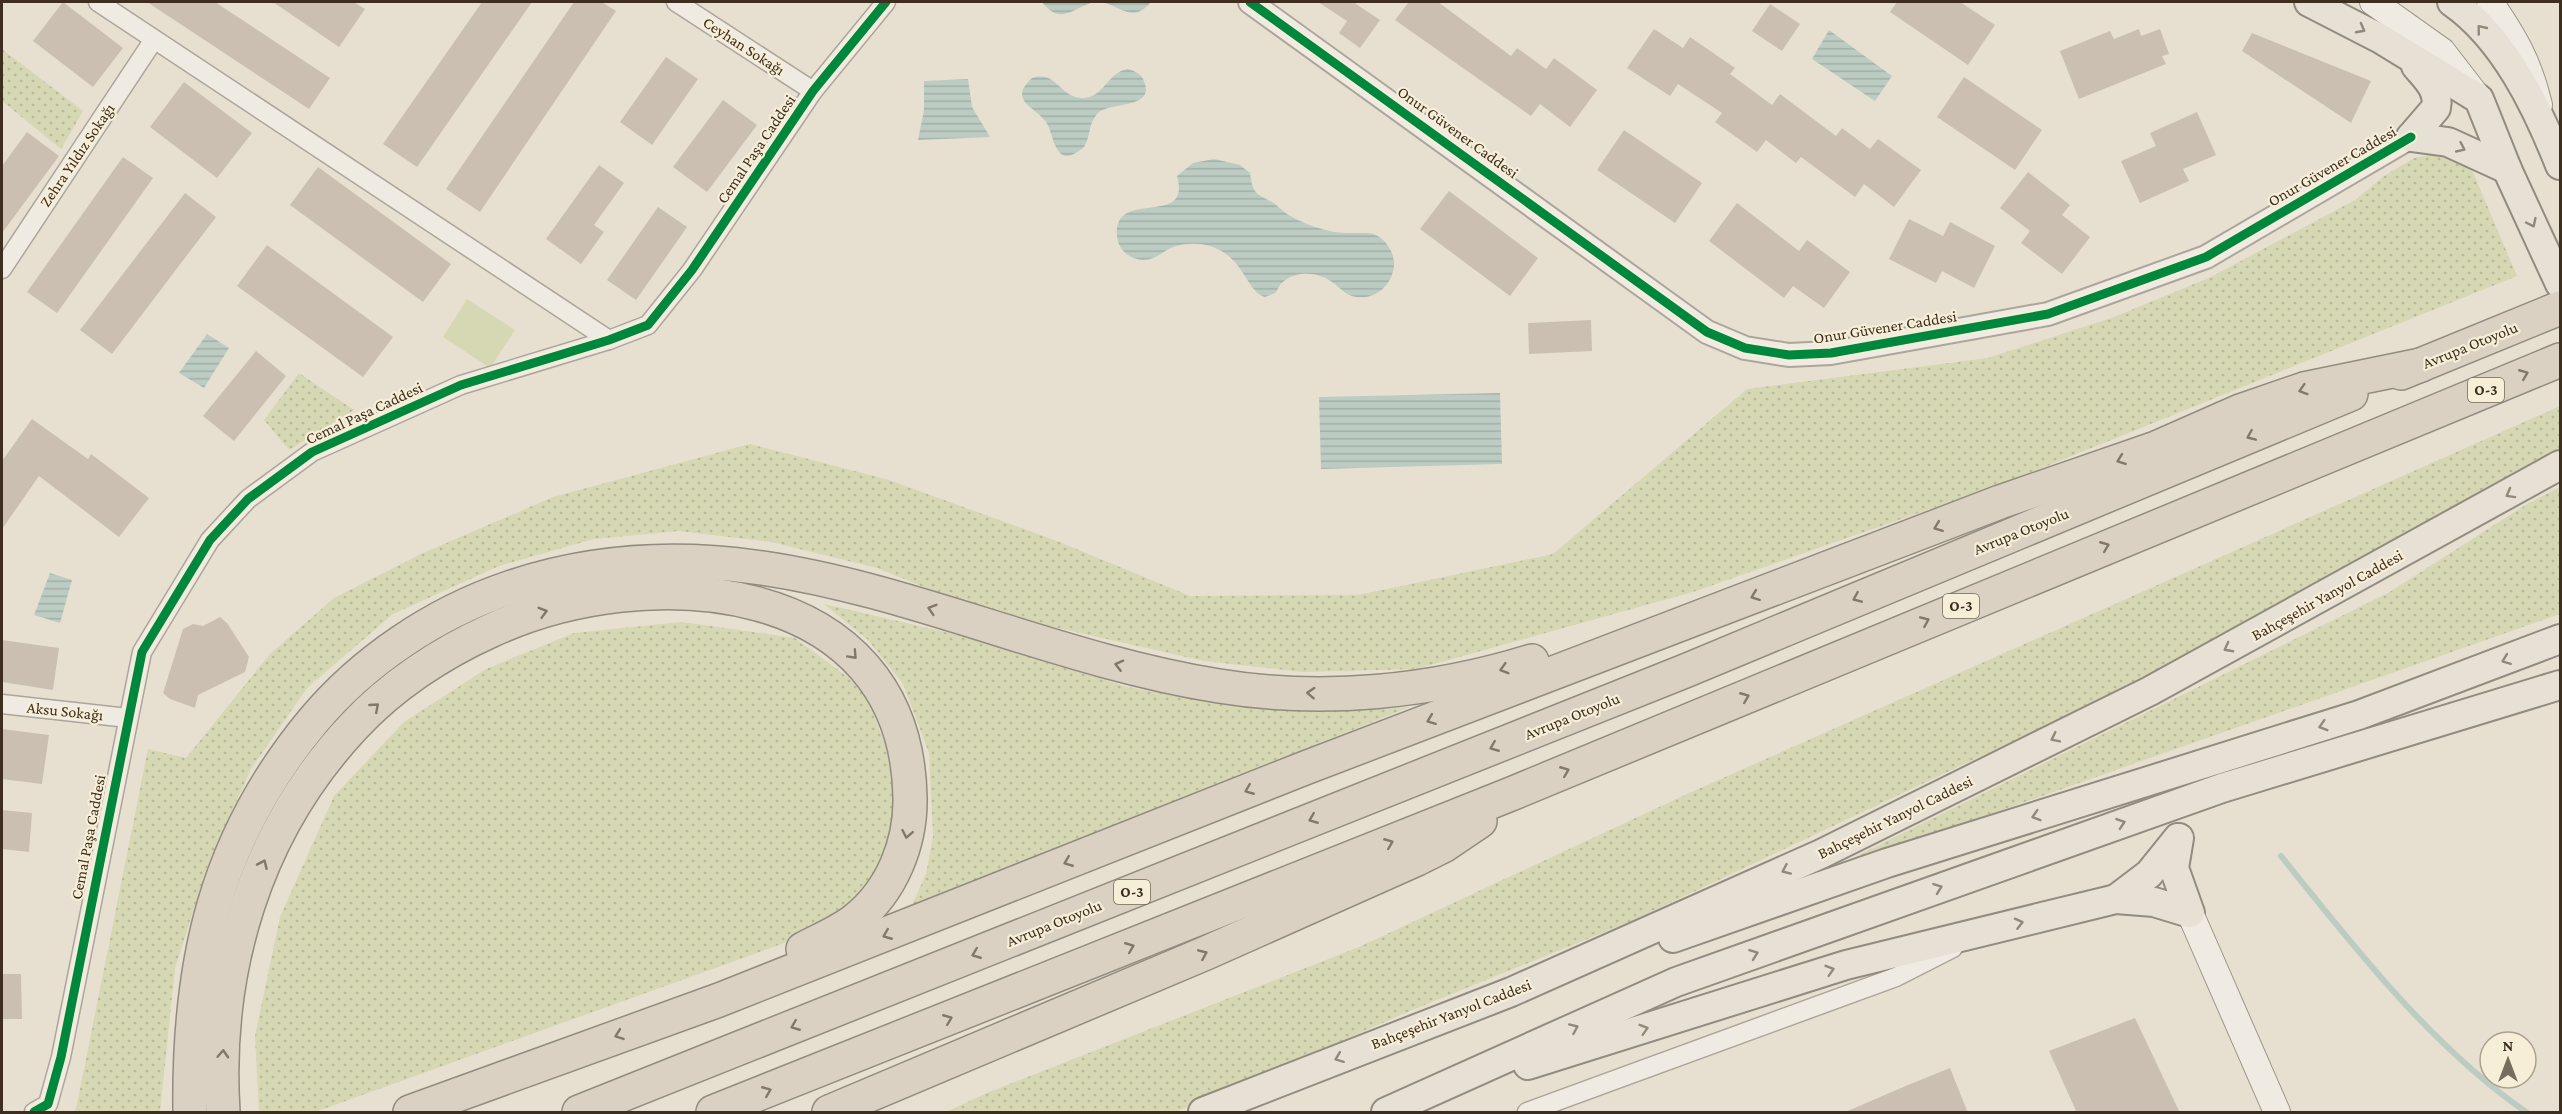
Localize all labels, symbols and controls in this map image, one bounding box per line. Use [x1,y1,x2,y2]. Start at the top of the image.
street label: Ceyhan Sokağı [700,13,788,79]
one-way arrow [2355,22,2365,33]
one-way arrow [2478,25,2489,36]
street label: Onur Güvener Caddesi [1394,83,1522,181]
street label: Cemal Paşa Caddesi [713,92,799,207]
street label: Zehra Yıldız Sokağı [36,100,119,210]
street label: Onur Güvener Caddesi [2265,122,2399,210]
one-way arrow [2454,140,2465,152]
one-way arrow [2524,216,2536,227]
street label: Onur Güvener Caddesi [1812,307,1958,347]
street label: Avrupa Otoyolu [2420,318,2521,373]
one-way arrow [2518,369,2529,382]
street label: Cemal Paşa Caddesi [303,378,426,448]
road number: O-3 [2468,378,2504,402]
one-way arrow [2298,383,2309,395]
one-way arrow [2247,429,2258,441]
one-way arrow [2116,453,2127,466]
one-way arrow [2505,487,2516,498]
street label: Avrupa Otoyolu [1971,504,2072,559]
one-way arrow [1933,519,1943,532]
one-way arrow [2099,541,2110,553]
street label: Bahçeşehir Yanyol Caddesi [2249,546,2406,645]
one-way arrow [1750,588,1761,601]
one-way arrow [1853,591,1864,603]
road number: O-3 [1943,594,1979,618]
one-way arrow [927,604,938,616]
one-way arrow [537,607,548,619]
one-way arrow [1919,616,1930,628]
one-way arrow [2224,641,2235,653]
one-way arrow [846,648,857,659]
one-way arrow [2501,652,2512,665]
one-way arrow [1114,660,1124,673]
one-way arrow [1499,662,1510,674]
one-way arrow [1307,687,1316,700]
street label: Avrupa Otoyolu [1522,689,1623,744]
one-way arrow [1739,692,1750,704]
street label: Aksu Sokağı [26,699,104,724]
one-way arrow [368,703,379,714]
one-way arrow [1427,713,1438,725]
one-way arrow [2318,719,2329,732]
one-way arrow [2050,730,2061,742]
one-way arrow [1489,740,1500,752]
one-way arrow [1559,766,1570,778]
street label: Bahçeşehir Yanyol Caddesi [1815,772,1976,863]
street label: Cemal Paşa Caddesi [68,773,109,901]
one-way arrow [1245,783,1256,795]
one-way arrow [2031,809,2042,821]
one-way arrow [1308,812,1319,824]
one-way arrow [2116,818,2126,831]
one-way arrow [901,829,914,839]
one-way arrow [1382,838,1393,850]
one-way arrow [1064,855,1075,867]
one-way arrow [255,860,267,871]
one-way arrow [1781,862,1792,874]
road number: O-3 [1114,880,1150,904]
one-way arrow [1932,883,1942,896]
street label: Avrupa Otoyolu [1004,896,1105,951]
one-way arrow [2014,918,2024,931]
one-way arrow [883,928,894,940]
one-way arrow [1123,942,1134,954]
one-way arrow [971,947,982,959]
one-way arrow [1748,948,1759,961]
one-way arrow [1197,950,1208,962]
one-way arrow [1824,965,1835,978]
street label: Bahçeşehir Yanyol Caddesi [1369,976,1534,1053]
one-way arrow [942,1014,953,1026]
one-way arrow [790,1019,801,1031]
one-way arrow [1567,1023,1578,1035]
one-way arrow [1638,1024,1649,1036]
one-way arrow [614,1028,625,1040]
north arrow [2478,1030,2538,1090]
text: N [2503,1037,2514,1054]
one-way arrow [216,1050,229,1059]
one-way arrow [1334,1050,1345,1063]
one-way arrow [761,1086,772,1098]

